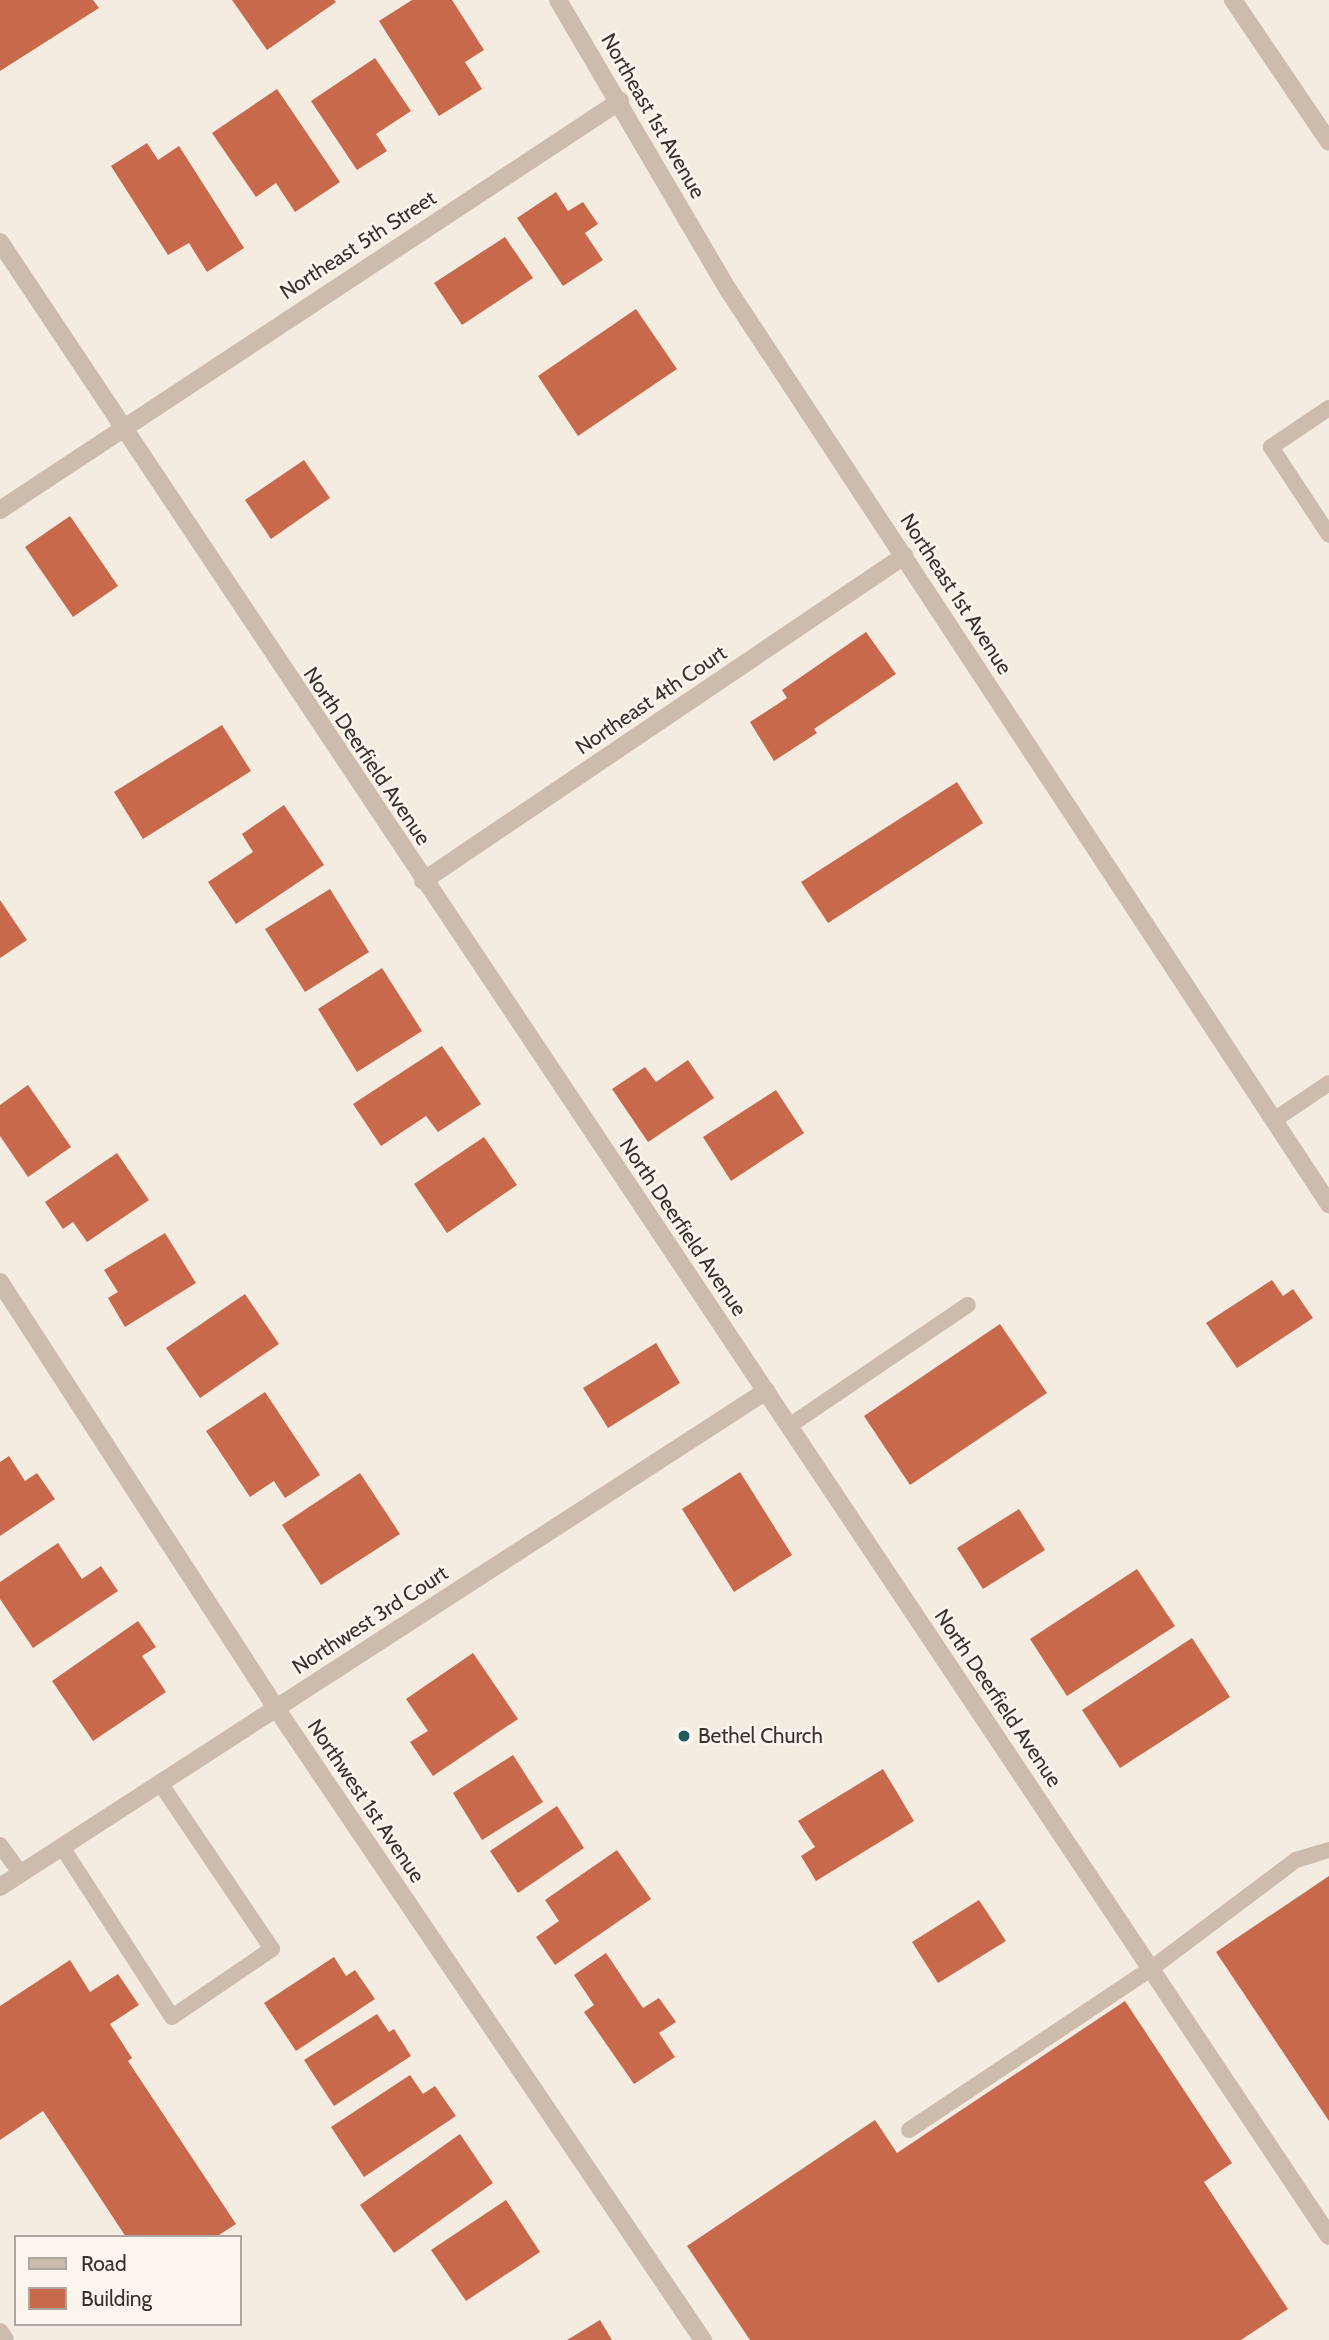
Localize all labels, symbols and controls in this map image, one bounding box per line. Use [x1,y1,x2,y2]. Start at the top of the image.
street label: Northeast 1st Avenue [595,29,711,203]
street label: Northeast 5th Street [275,185,441,305]
street label: Northeast 1st Avenue [895,509,1017,679]
street label: Northeast 4th Court [571,640,731,760]
street label: North Deerfield Avenue [298,662,436,850]
street label: North Deerfield Avenue [614,1133,752,1321]
street label: Northwest 3rd Court [288,1560,452,1680]
street label: North Deerfield Avenue [929,1604,1067,1792]
street label: Northwest 1st Avenue [302,1715,430,1887]
place label: Bethel Church [698,1723,823,1749]
marker: Bethel Church [676,1728,692,1744]
legend [14,2235,242,2326]
text: Road [81,2251,127,2276]
text: Building [81,2286,152,2311]

